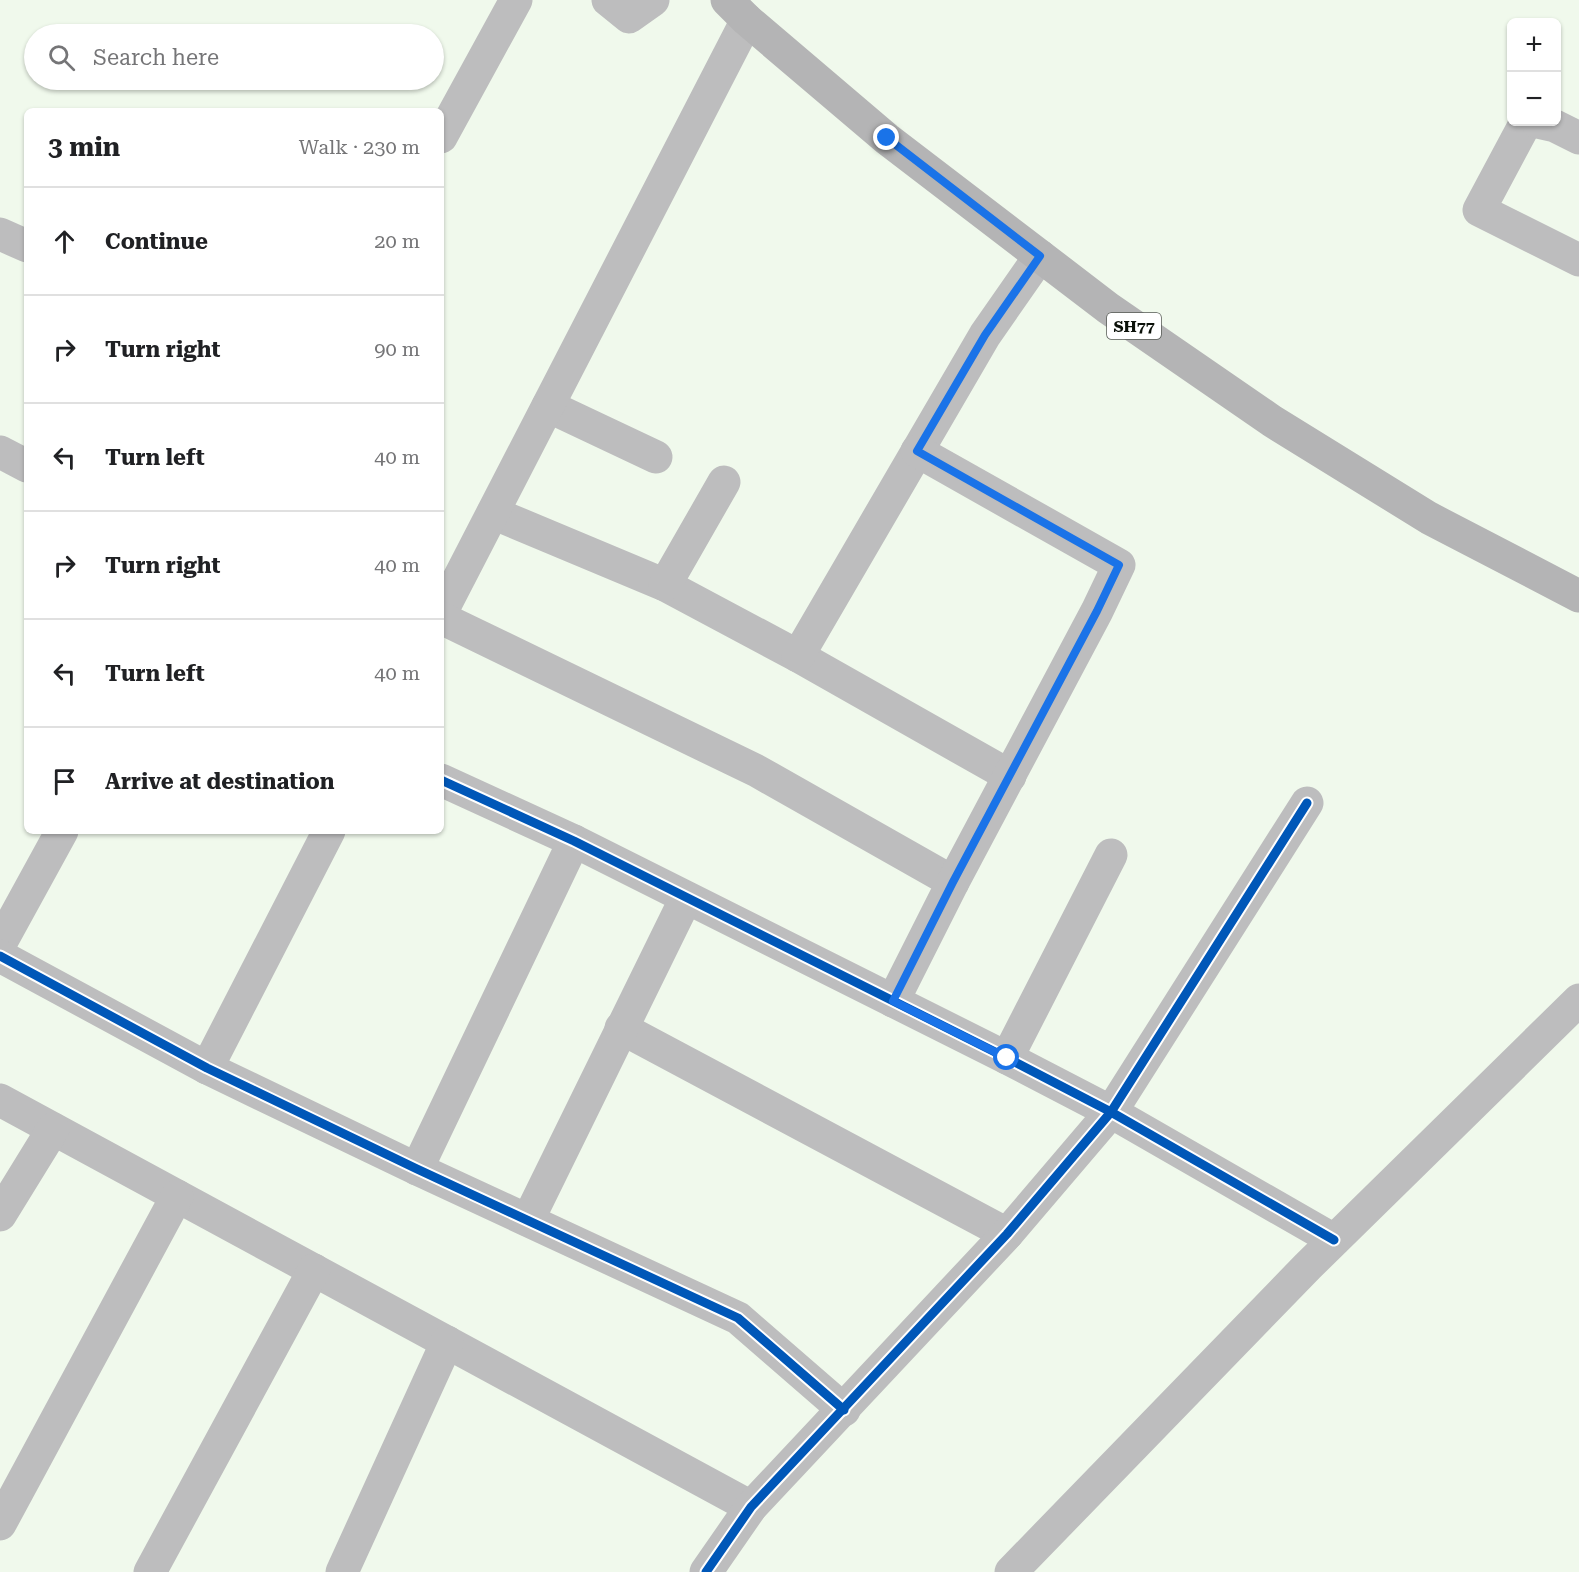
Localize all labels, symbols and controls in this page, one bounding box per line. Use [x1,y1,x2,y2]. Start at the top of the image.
map controls [1507,18,1561,126]
button: + [1507,18,1561,72]
search box [24,24,444,90]
icon: search [45,41,78,74]
text: Search here [93,45,219,70]
button: − [1507,72,1561,126]
route end [873,124,899,150]
text: 3 min [48,132,120,162]
text: Walk · 230 m [299,135,420,159]
icon: ahead [48,225,81,258]
text: Continue [105,229,208,254]
text: 20 m [374,229,420,253]
road number: SH77 [1107,313,1161,339]
icon: right [48,333,81,366]
text: Turn right [105,337,220,362]
text: 90 m [374,337,420,361]
icon: left [48,441,81,474]
text: Turn left [105,445,205,470]
text: 40 m [374,445,420,469]
icon: right [48,549,81,582]
text: Turn right [105,553,220,578]
text: 40 m [374,553,420,577]
icon: left [48,657,81,690]
text: Turn left [105,661,205,686]
text: 40 m [374,661,420,685]
icon: arrive [48,765,81,798]
text: Arrive at destination [105,769,334,794]
route start [993,1044,1019,1070]

